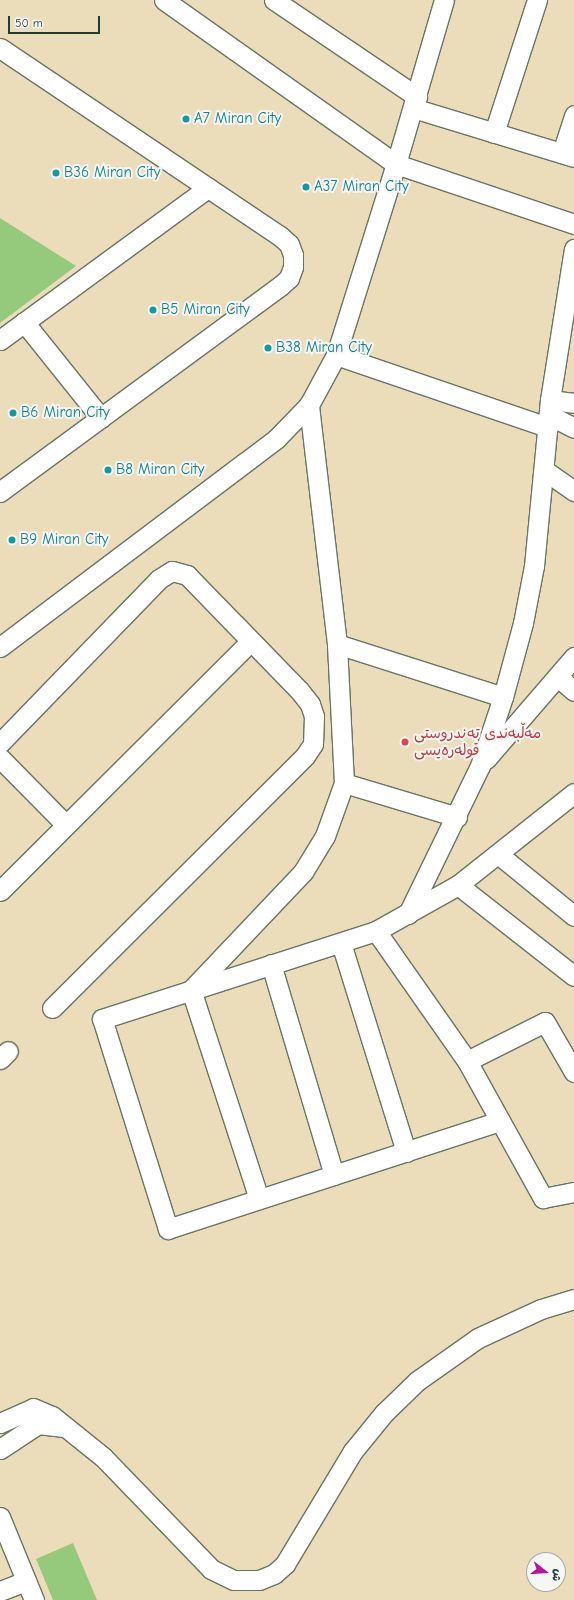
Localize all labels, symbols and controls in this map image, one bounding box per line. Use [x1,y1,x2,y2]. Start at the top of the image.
scale bar [10,8,102,34]
text: 50 m [15,16,43,30]
place label: A7 Miran City [194,110,281,128]
marker: A7 Miran City [181,114,191,124]
place label: B36 Miran City [64,164,160,182]
marker: B36 Miran City [51,168,61,178]
place label: A37 Miran City [314,178,409,196]
marker: A37 Miran City [301,182,311,192]
place label: B5 Miran City [161,301,250,319]
marker: B5 Miran City [148,305,158,315]
place label: B38 Miran City [276,339,372,357]
marker: B38 Miran City [263,343,273,353]
place label: B6 Miran City [21,404,110,422]
marker: B6 Miran City [8,408,18,418]
place label: B8 Miran City [116,461,204,479]
marker: B8 Miran City [103,465,113,475]
place label: B9 Miran City [20,531,109,549]
marker: B9 Miran City [7,535,17,545]
place label: مەڵبەندی تەندروستی قولەرەیسی [414,724,541,759]
marker: مەڵبەندی تەندروستی قولەرەیسی [399,736,411,748]
north arrow [526,1552,566,1592]
text: ش [549,1568,565,1583]

